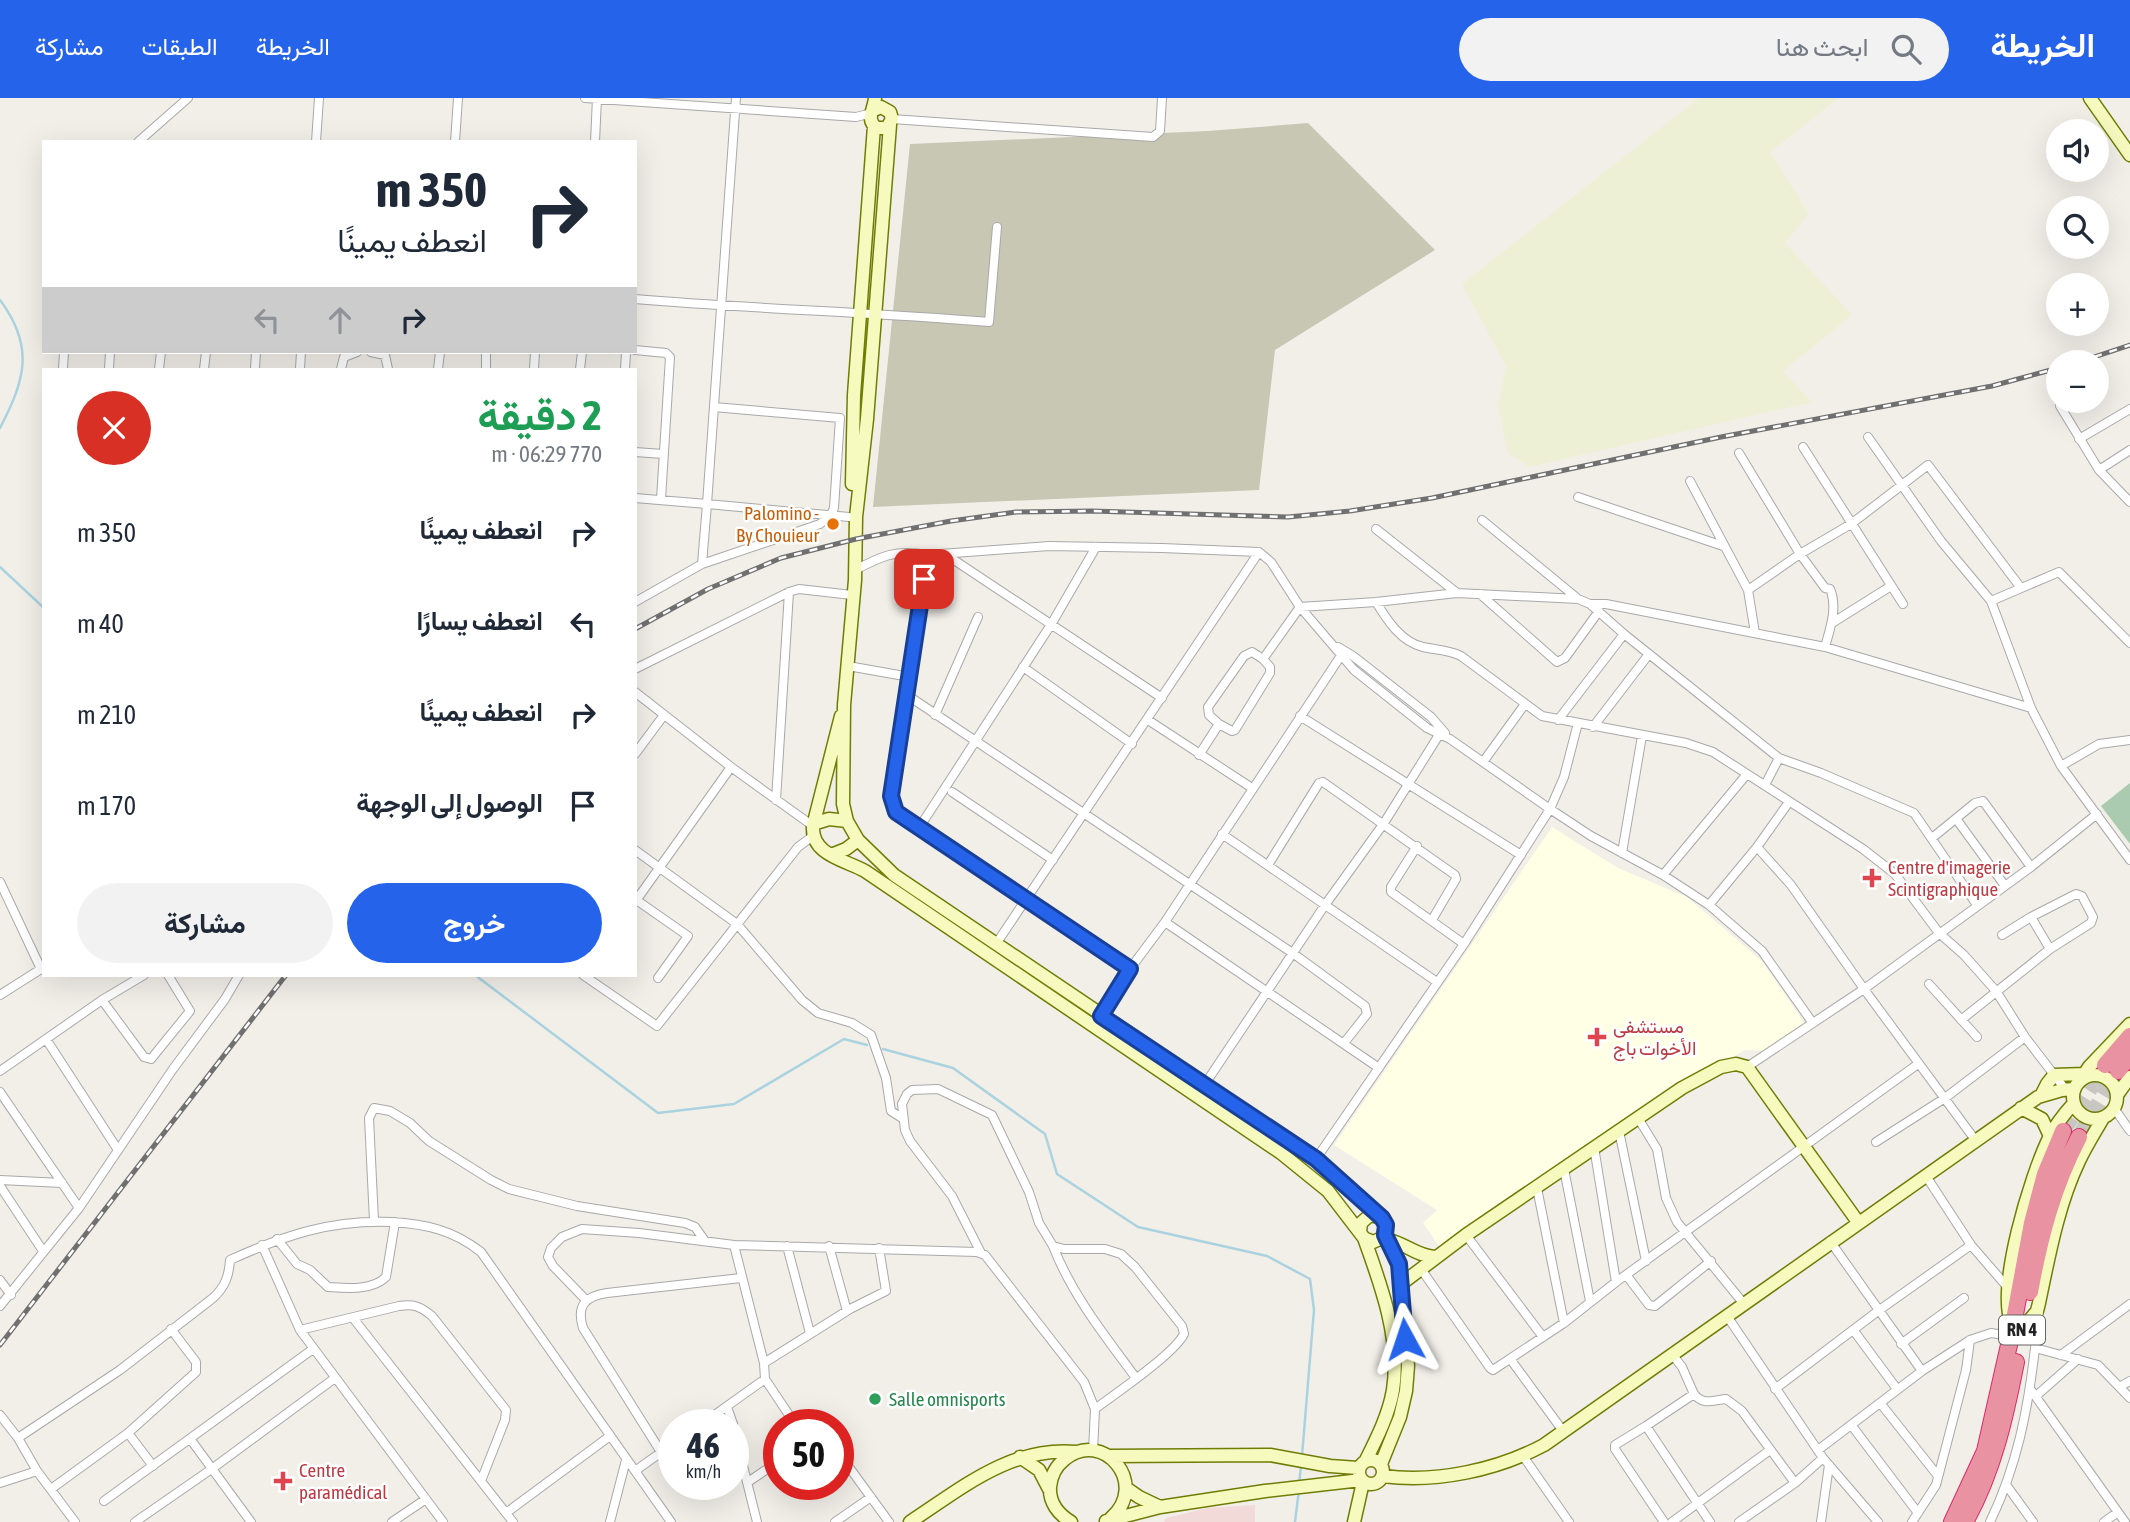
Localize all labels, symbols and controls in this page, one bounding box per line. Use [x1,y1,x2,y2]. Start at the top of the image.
search box [1459,18,1949,81]
text: الخريطة [1991,26,2095,64]
icon: search [1887,30,1925,68]
text: ابحث هنا [1776,32,1869,62]
text: مشاركة [35,33,103,60]
text: الطبقات [141,33,218,60]
text: الخريطة [256,33,330,60]
map controls [2046,119,2109,413]
button: sound [2046,119,2109,182]
text: 350 m [376,161,487,217]
icon: right [511,168,602,259]
button: search [2046,196,2109,259]
text: انعطف يمينًا [337,222,487,259]
button: + [2046,273,2109,336]
icon: left [248,301,286,339]
icon: ahead [321,301,359,339]
icon: right [394,301,432,339]
button: − [2046,350,2109,413]
button: close [77,391,151,465]
text: 2 دقيقة [477,391,602,439]
text: 770 m · 06:29 [491,441,602,467]
place label: Palomino - By Chouieur [736,502,819,546]
icon: right [564,514,602,552]
text: انعطف يمينًا [420,515,543,545]
marker: Palomino - By Chouieur [825,516,841,532]
text: 350 m [77,518,136,548]
pin [894,549,954,609]
icon: arrive [905,560,943,598]
icon: left [564,605,602,643]
text: انعطف يسارًا [416,606,543,636]
text: 40 m [77,609,124,639]
icon: right [564,696,602,734]
text: انعطف يمينًا [420,697,543,727]
text: 210 m [77,700,136,730]
icon: arrive [564,787,602,825]
text: الوصول إلى الوجهة [356,788,543,818]
text: 170 m [77,791,136,821]
place label: Centre d'imagerie Scintigraphique [1888,856,2011,900]
marker: Centre d'imagerie Scintigraphique [1862,868,1882,888]
button: مشاركة [77,883,333,963]
button: خروج [347,883,602,963]
place label: مستشفى الأخوات باج [1613,1015,1696,1061]
marker: مستشفى الأخوات باج [1587,1027,1607,1047]
position arrow [1368,1302,1442,1376]
road number: RN 4 [1999,1316,2045,1344]
place label: Salle omnisports [889,1388,1006,1410]
marker: Salle omnisports [867,1391,883,1407]
speed limit sign: 50 [763,1409,854,1500]
text: 46 [687,1425,720,1465]
place label: Centre paramédical [299,1459,387,1503]
text: km/h [686,1461,721,1482]
marker: Centre paramédical [273,1471,293,1491]

